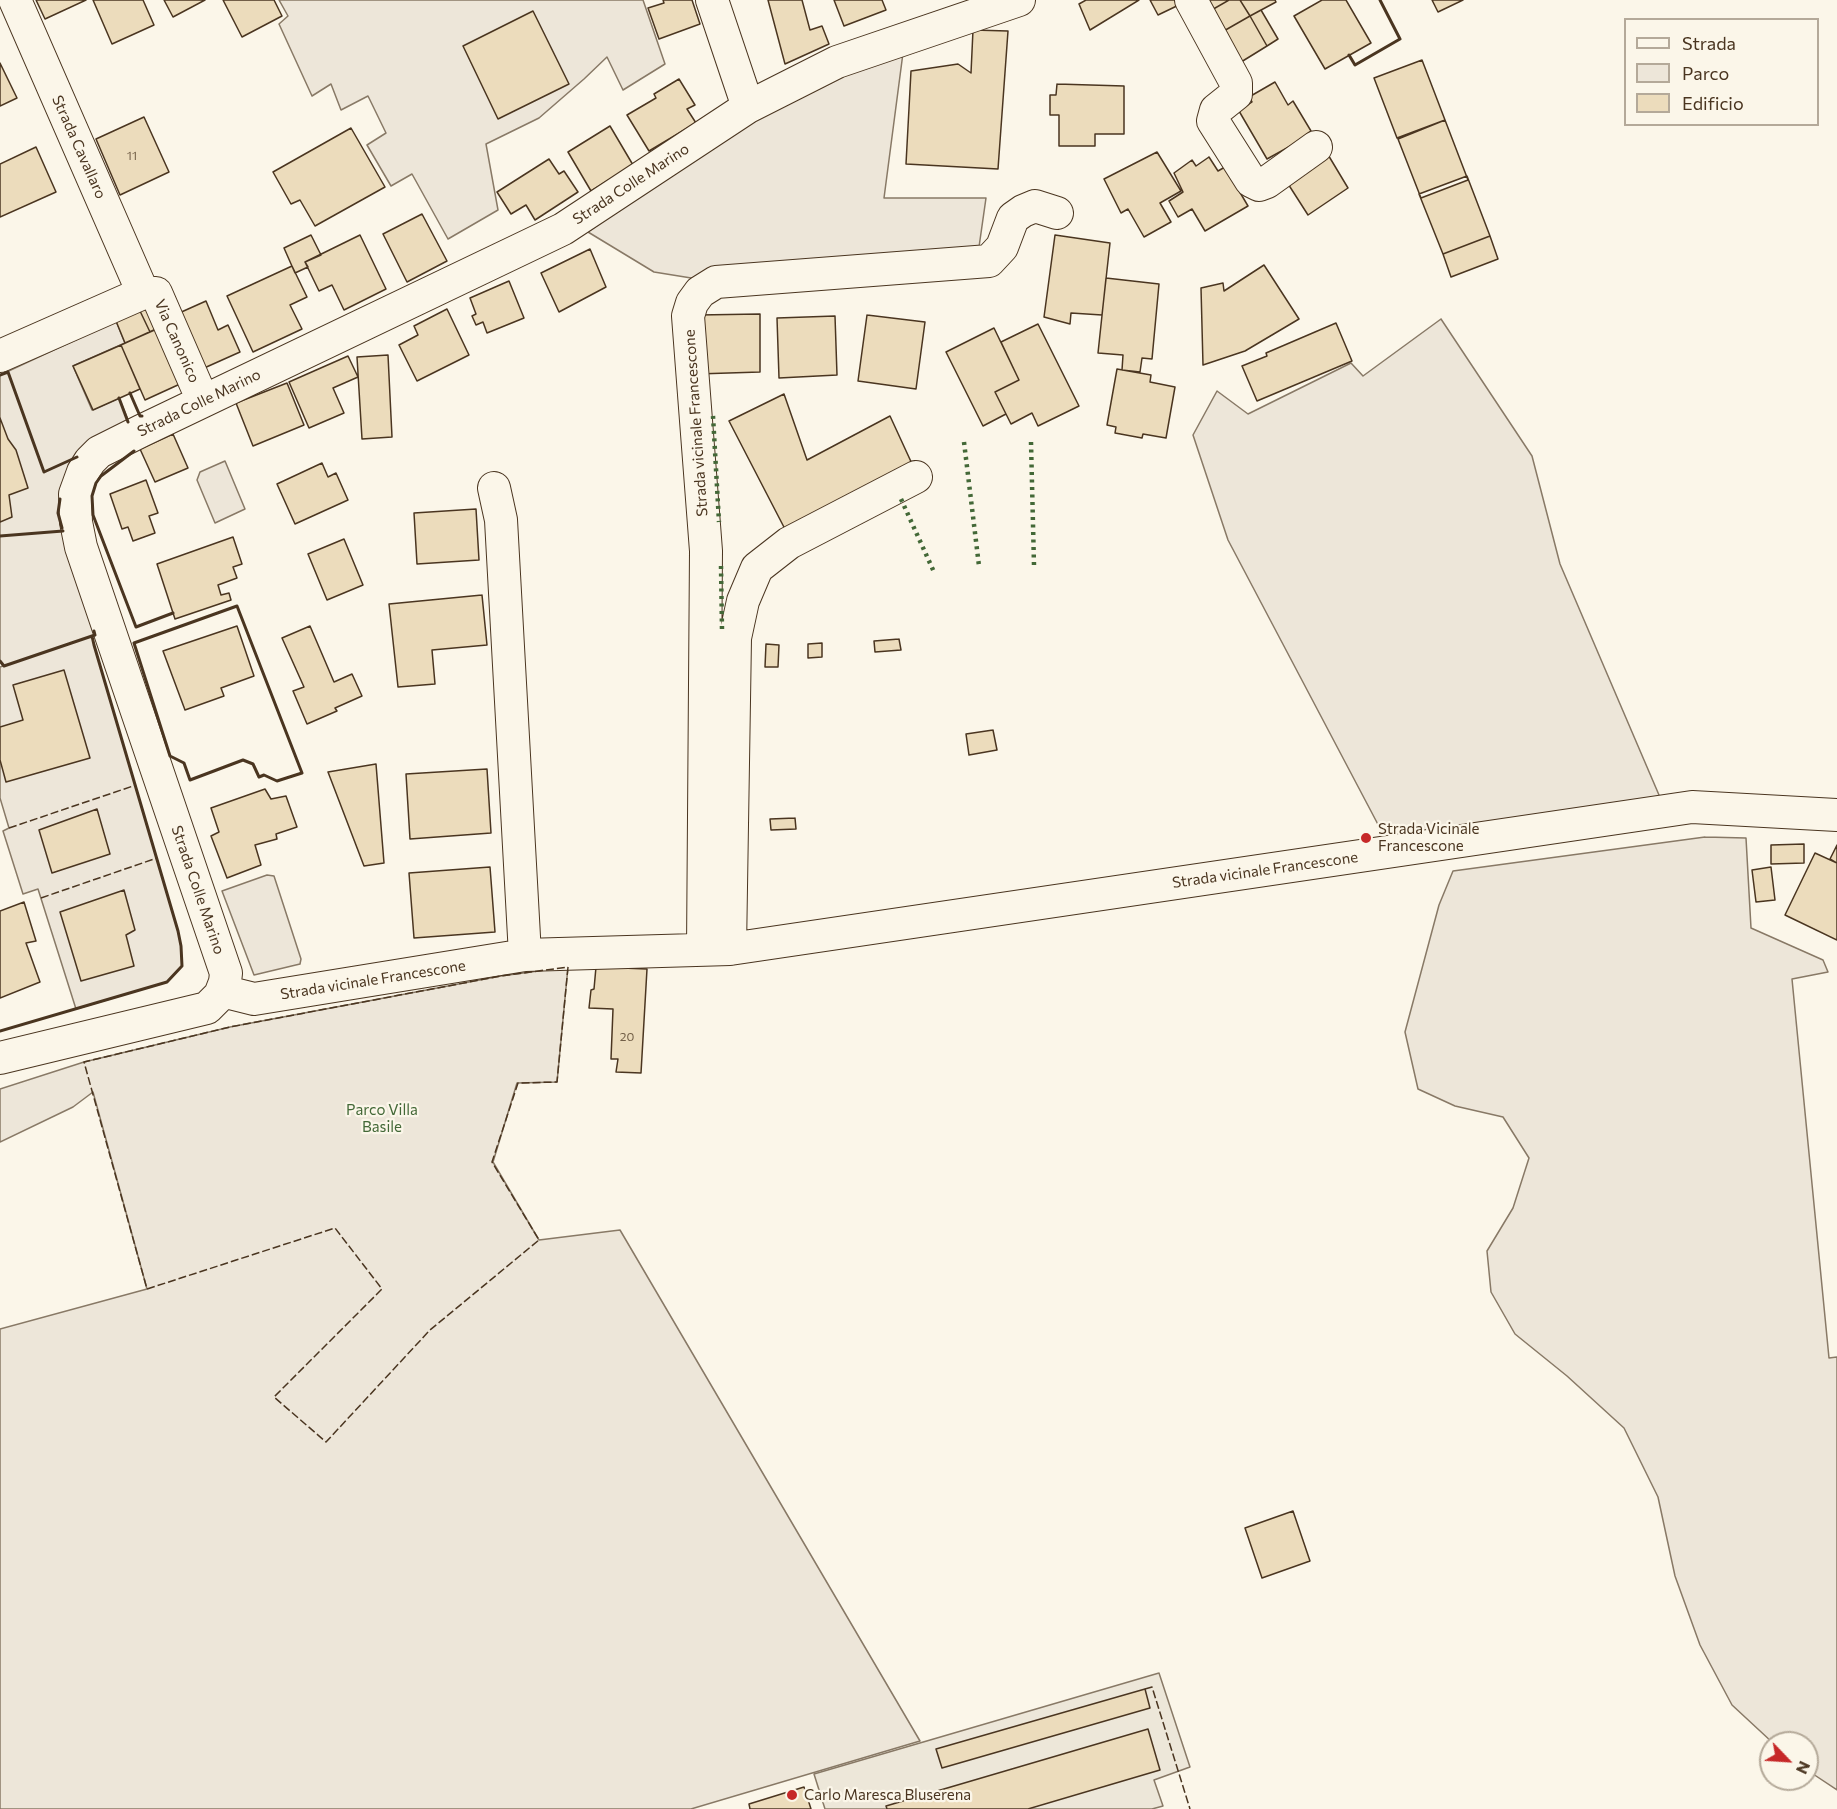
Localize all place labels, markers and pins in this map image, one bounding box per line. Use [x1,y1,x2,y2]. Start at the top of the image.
place label: Strada Vicinale Francescone [1378,820,1479,855]
marker: Strada Vicinale Francescone [1359,831,1373,845]
place label: Carlo Maresca Bluserena [804,1786,971,1804]
marker: Carlo Maresca Bluserena [785,1788,799,1802]

